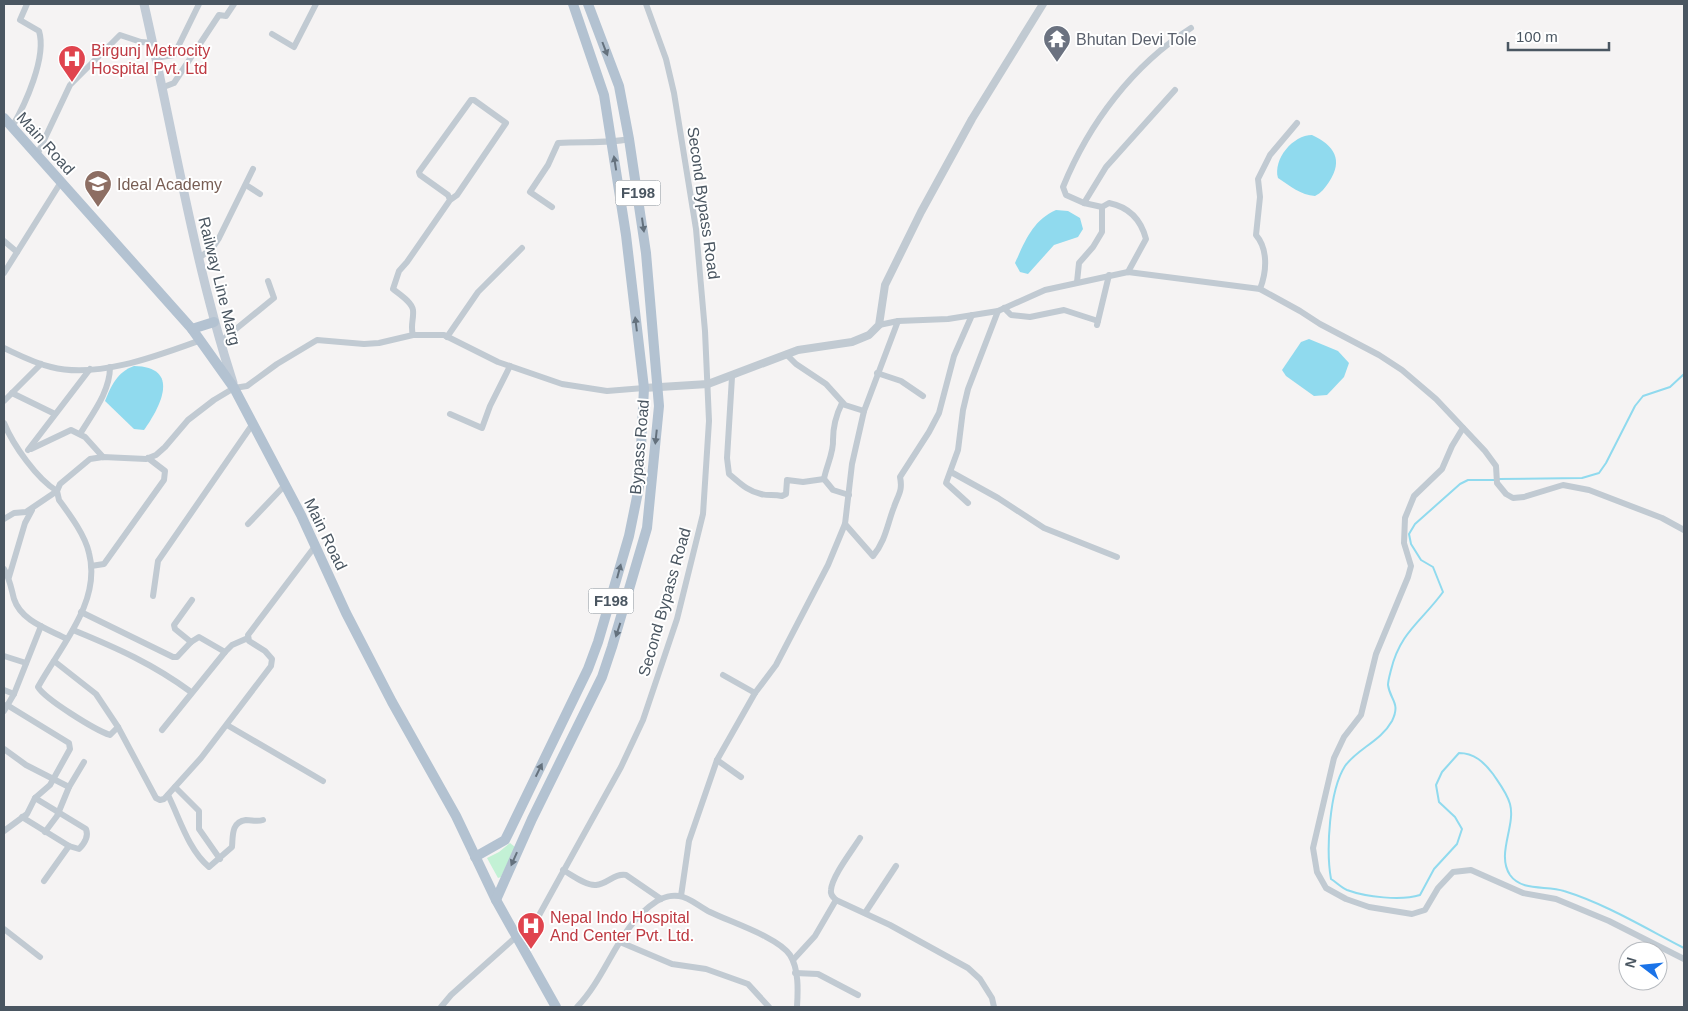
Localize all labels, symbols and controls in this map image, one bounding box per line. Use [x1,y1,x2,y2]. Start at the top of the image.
scale bar [1508,20,1609,52]
temple icon: Bhutan Devi Tole [1042,24,1072,63]
text: 100 m [1516,28,1558,45]
place label: Bhutan Devi Tole [1076,31,1197,48]
place label: Birgunj Metrocity Hospital Pvt. Ltd [91,42,210,77]
one-way arrow [602,42,609,57]
hospital icon: Birgunj Metrocity Hospital Pvt. Ltd [57,44,87,83]
street label: Main Road [13,109,78,178]
street label: Second Bypass Road [684,126,723,280]
one-way arrow [610,155,618,171]
school or university icon: Ideal Academy [83,169,113,208]
place label: Ideal Academy [117,176,222,193]
road number: F198 [616,180,660,206]
street label: Railway Line Marg [195,215,244,347]
one-way arrow [639,217,647,233]
one-way arrow [632,316,640,332]
street label: Bypass Road [627,399,652,495]
one-way arrow [652,429,660,445]
street label: Main Road [301,496,350,573]
street label: Second Bypass Road [635,526,694,678]
one-way arrow [615,563,623,578]
road number: F198 [588,588,634,614]
one-way arrow [614,622,621,637]
one-way arrow [535,763,543,777]
one-way arrow [510,852,519,867]
place label: Nepal Indo Hospital And Center Pvt. Ltd. [550,909,694,944]
hospital icon: Nepal Indo Hospital And Center Pvt. Ltd. [516,911,546,950]
north arrow [1618,941,1668,991]
text: N [1621,955,1640,969]

